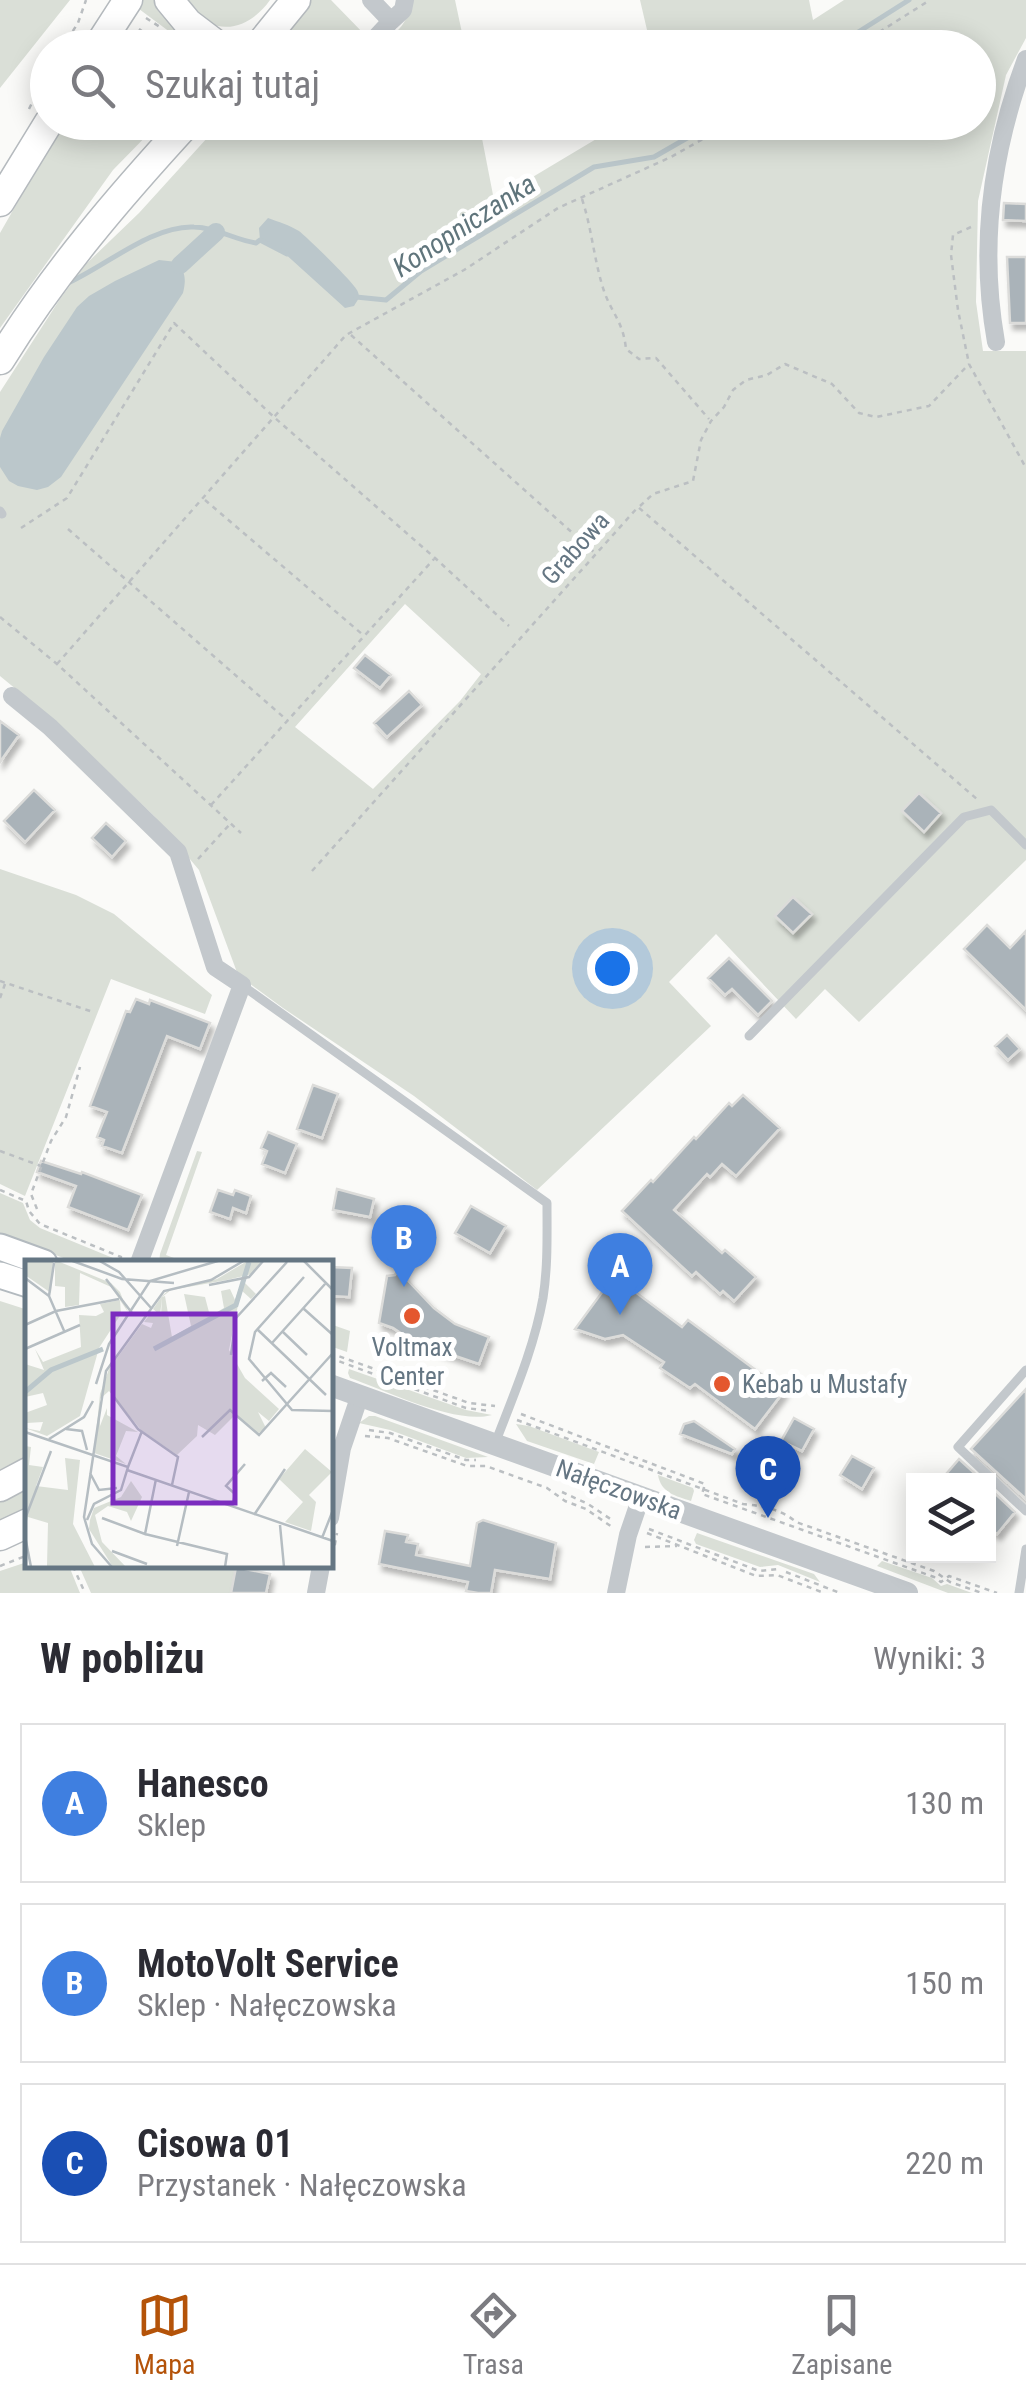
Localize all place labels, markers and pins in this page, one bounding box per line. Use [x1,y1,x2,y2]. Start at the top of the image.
pin: B [372,1204,436,1287]
pin: A [588,1232,652,1315]
marker: Voltmax Center [401,1305,423,1327]
place label: Voltmax Center [372,1333,452,1391]
place label: Kebab u Mustafy [742,1370,907,1399]
marker: Kebab u Mustafy [711,1373,733,1395]
pin: C [736,1436,800,1518]

